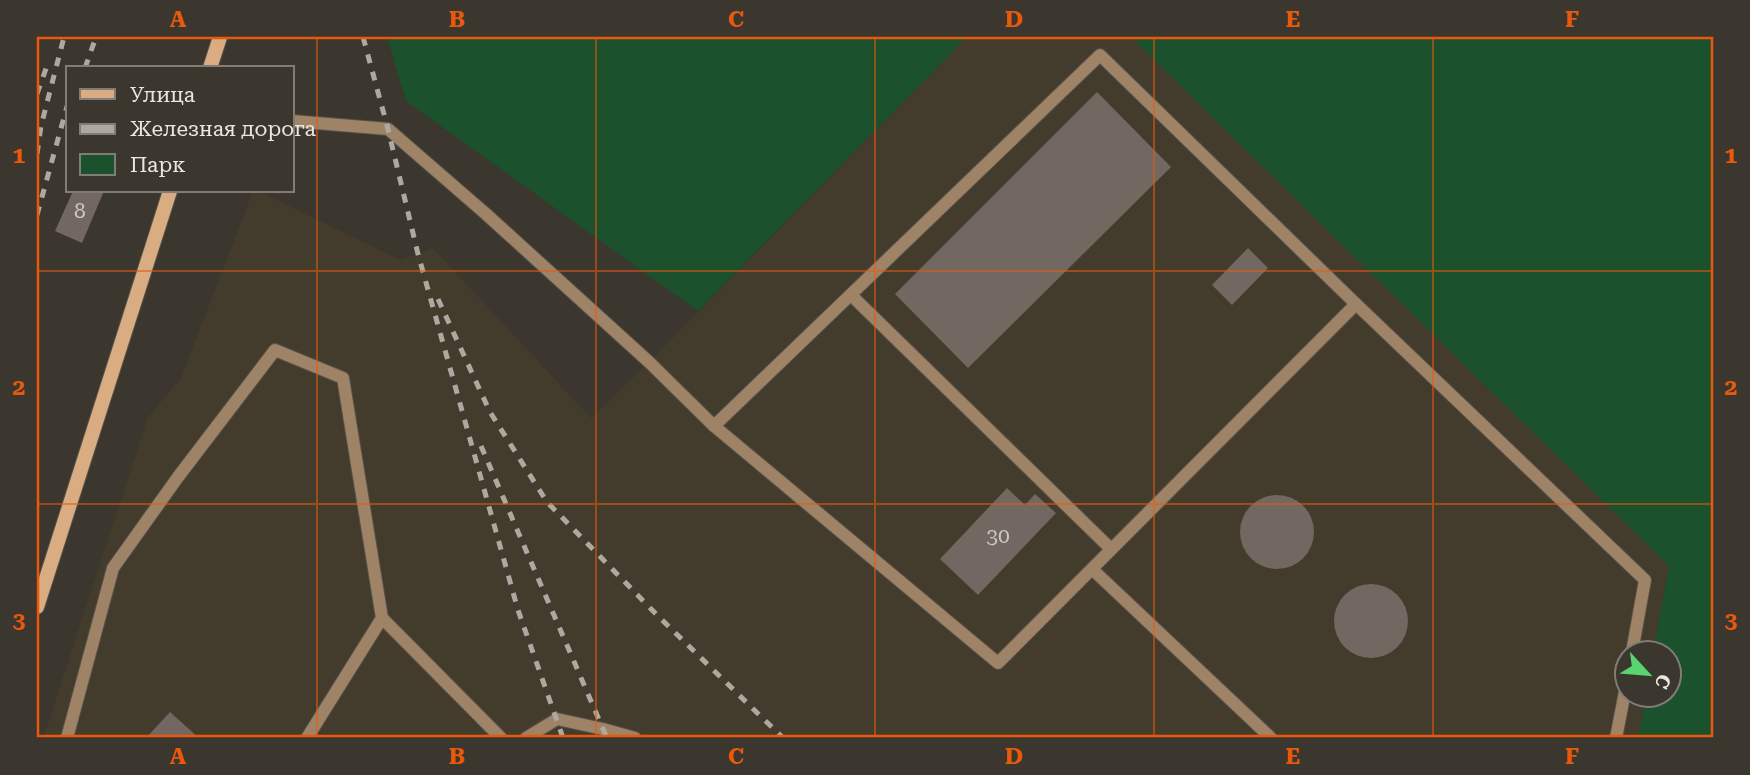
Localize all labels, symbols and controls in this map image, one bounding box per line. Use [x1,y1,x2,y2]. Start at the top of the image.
text: A [170,6,187,33]
text: B [449,6,465,33]
text: C [728,6,744,33]
text: D [1005,6,1023,33]
text: E [1286,6,1300,33]
text: F [1565,6,1579,33]
legend [66,66,294,192]
text: Улица [130,83,196,107]
text: Железная дорога [130,117,316,141]
text: 1 [13,142,26,169]
text: 1 [1725,142,1738,169]
text: Парк [130,153,186,177]
house number: 8 [74,199,86,223]
text: 2 [13,374,25,401]
text: 2 [1725,374,1737,401]
house number: 30 [986,524,1010,548]
text: 3 [13,607,26,634]
text: 3 [1725,607,1738,634]
north arrow [1614,638,1684,708]
text: С [1650,670,1676,692]
text: A [170,743,187,770]
text: B [449,743,465,770]
text: C [728,743,744,770]
text: D [1005,743,1023,770]
text: E [1286,743,1300,770]
text: F [1565,743,1579,770]

